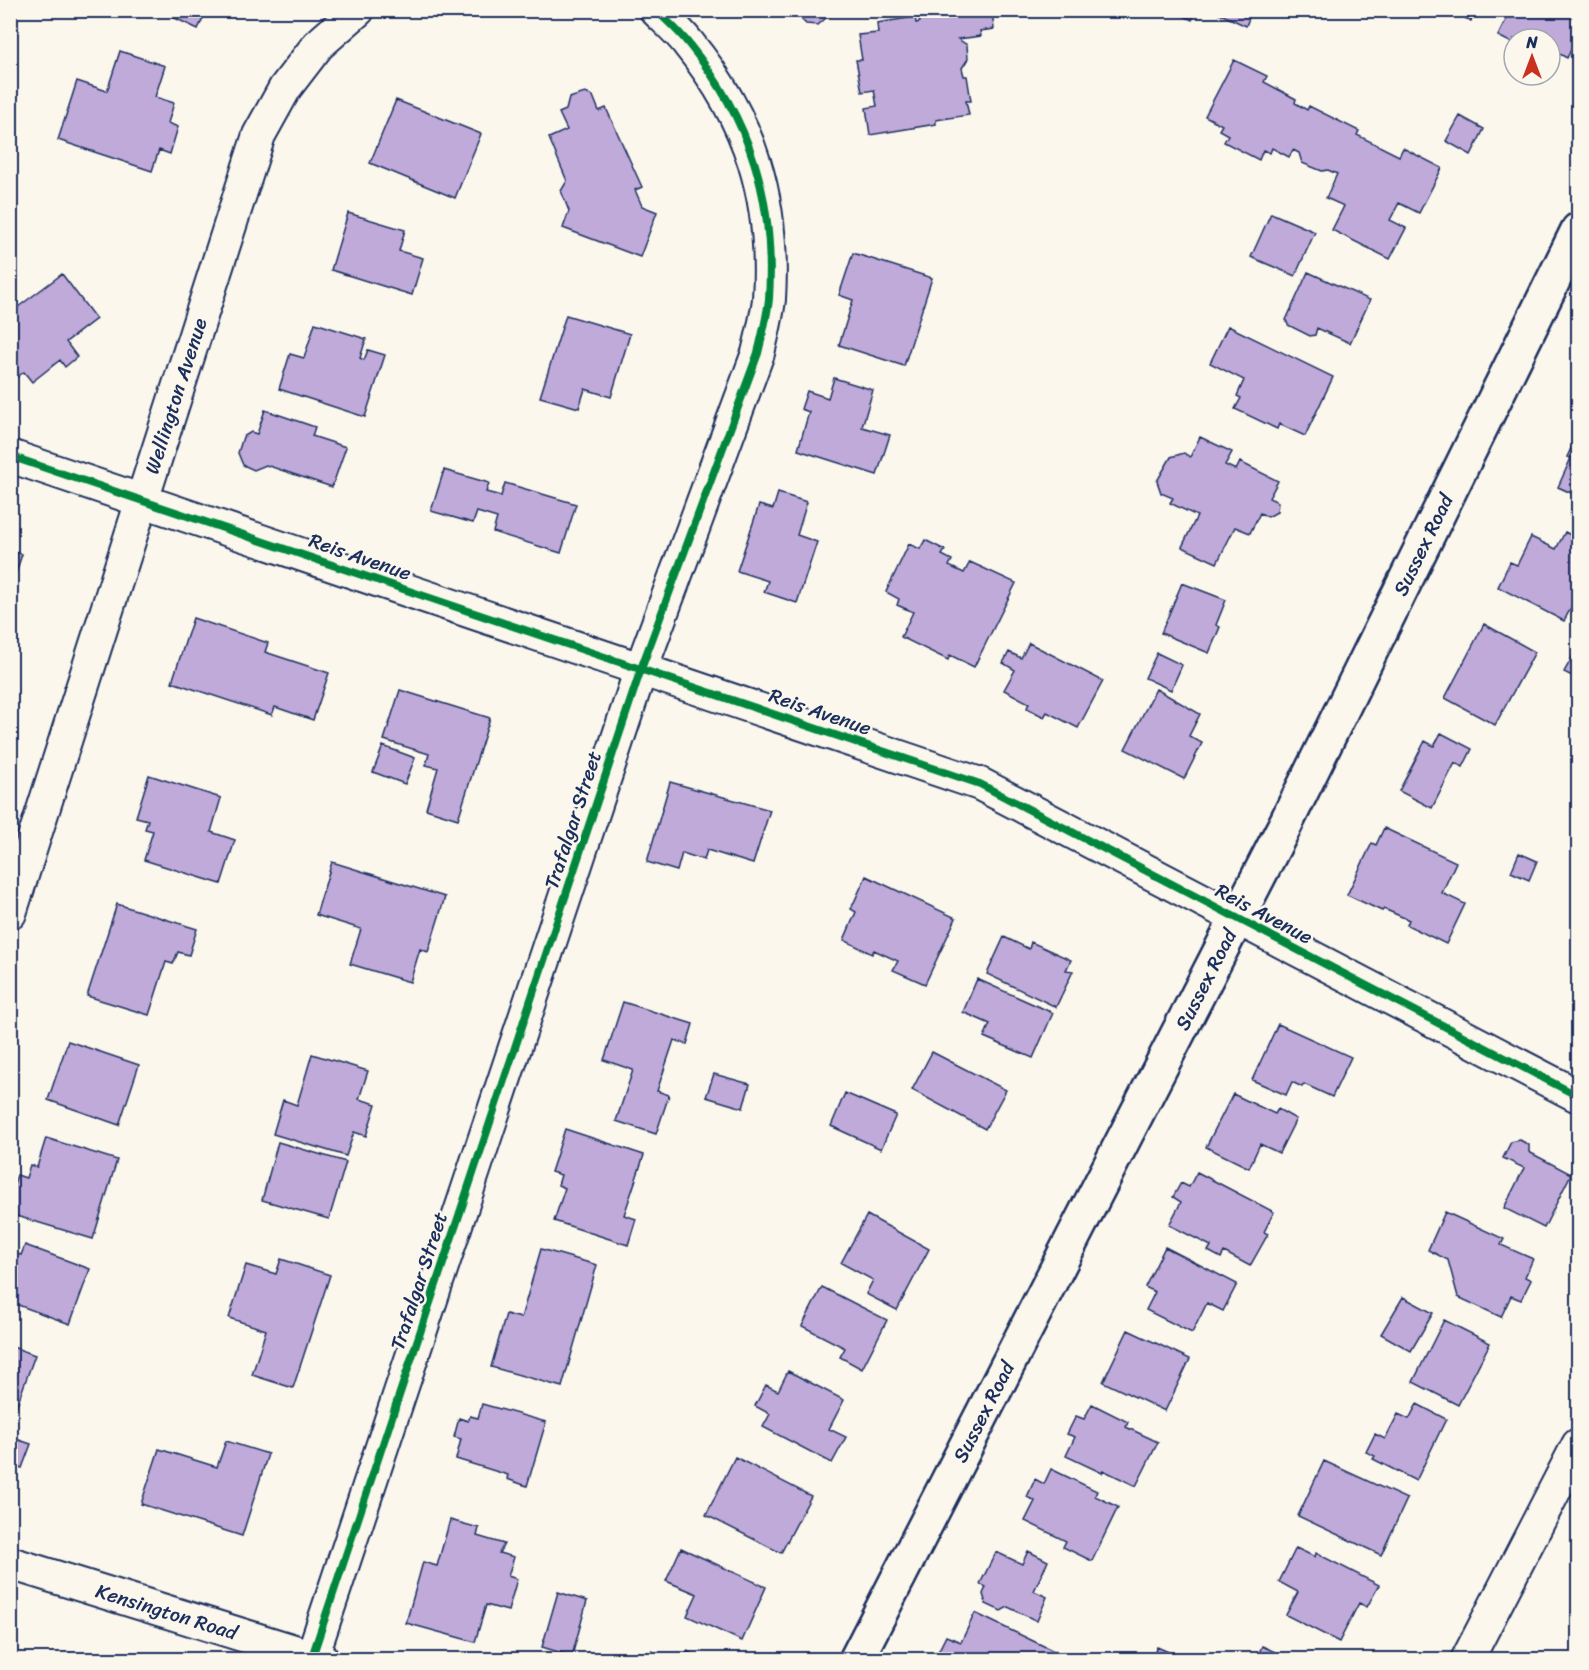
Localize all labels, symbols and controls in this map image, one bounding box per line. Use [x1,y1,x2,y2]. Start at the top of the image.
north arrow [1502,27,1562,87]
text: N [1525,28,1538,57]
street label: Wellington Avenue [134,313,217,478]
street label: Sussex Road [1383,486,1464,602]
street label: Reis Avenue [304,523,416,591]
street label: Reis Avenue [764,678,876,746]
street label: Trafalgar Street [534,746,612,894]
street label: Reis Avenue [1209,874,1319,954]
street label: Sussex Road [1165,921,1247,1036]
street label: Trafalgar Street [380,1207,458,1355]
street label: Sussex Road [943,1354,1025,1469]
street label: Kensington Road [91,1573,243,1650]

